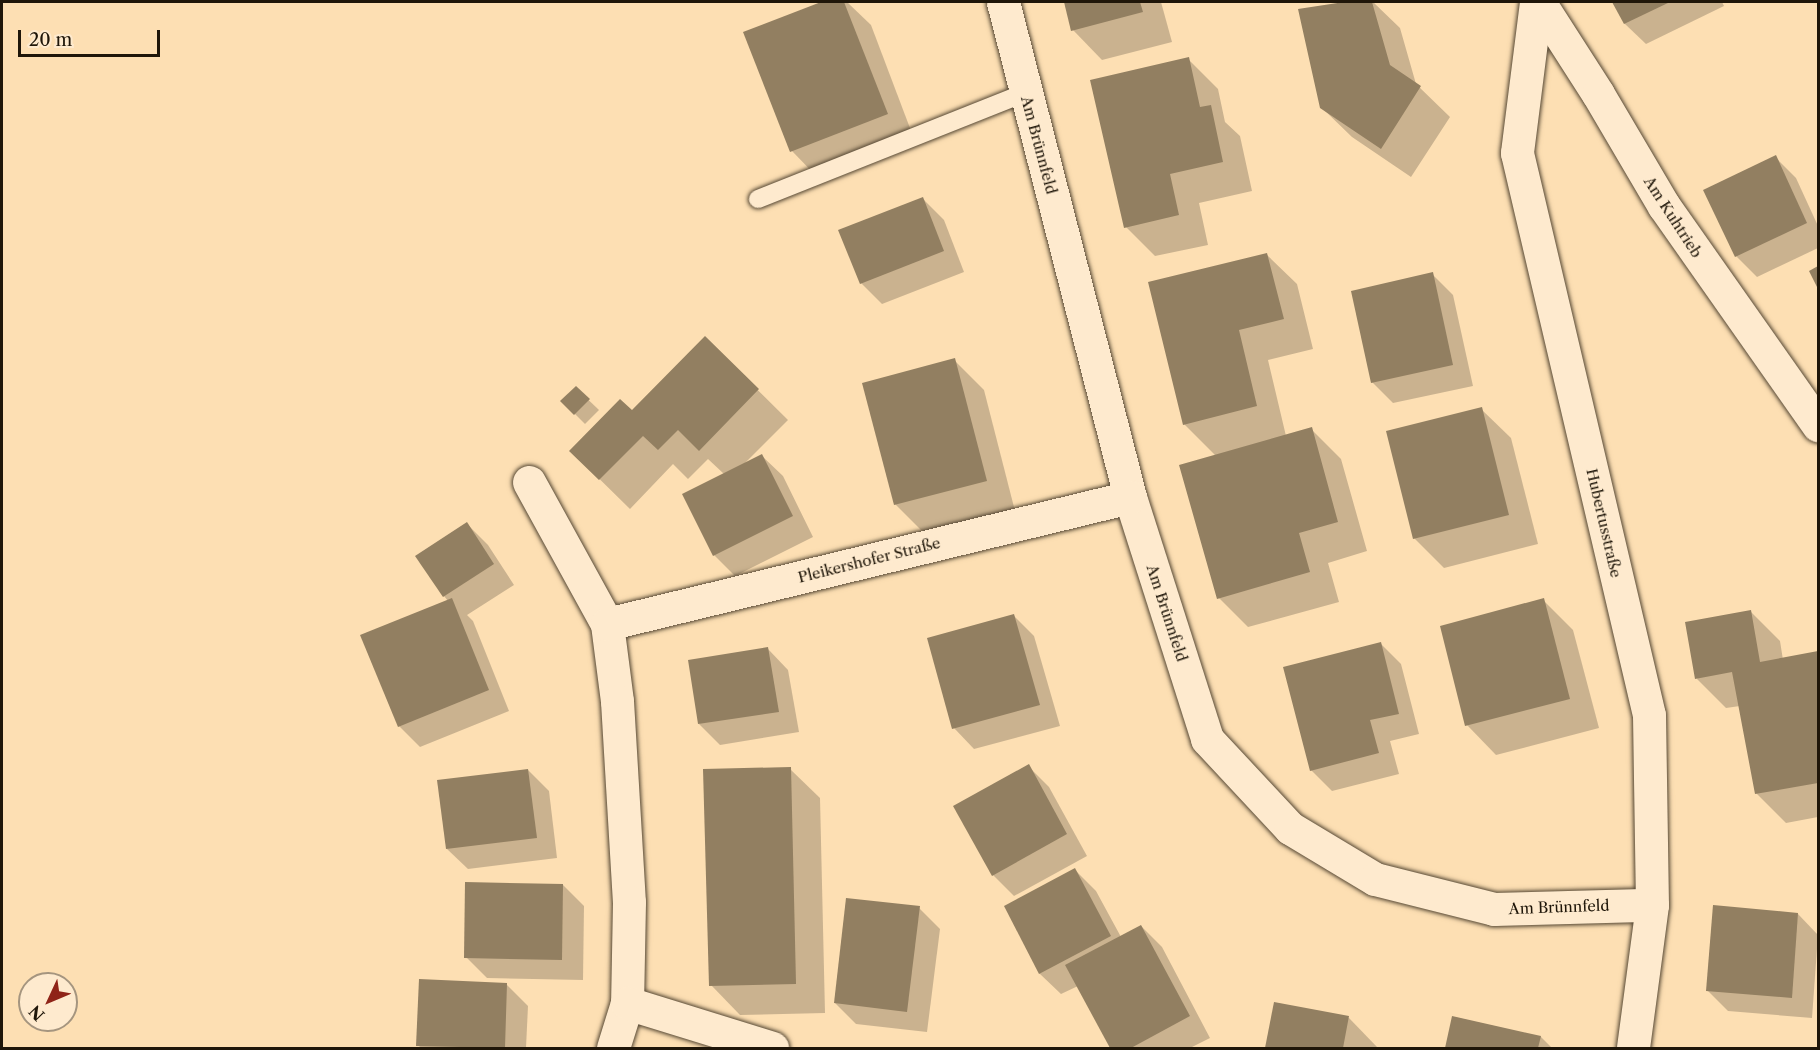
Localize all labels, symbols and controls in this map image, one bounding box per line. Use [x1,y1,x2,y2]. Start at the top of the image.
scale bar [21,18,164,56]
text: 20 m [29,29,72,51]
street label: Am Brünnfeld [1017,94,1061,196]
street label: Am Kuhtrieb [1640,173,1706,261]
street label: Hubertusstraße [1583,467,1625,579]
street label: Pleikershofer Straße [796,534,942,586]
street label: Am Brünnfeld [1143,562,1191,664]
street label: Am Brünnfeld [1508,896,1610,918]
north arrow [18,972,78,1032]
text: N [24,1001,49,1025]

